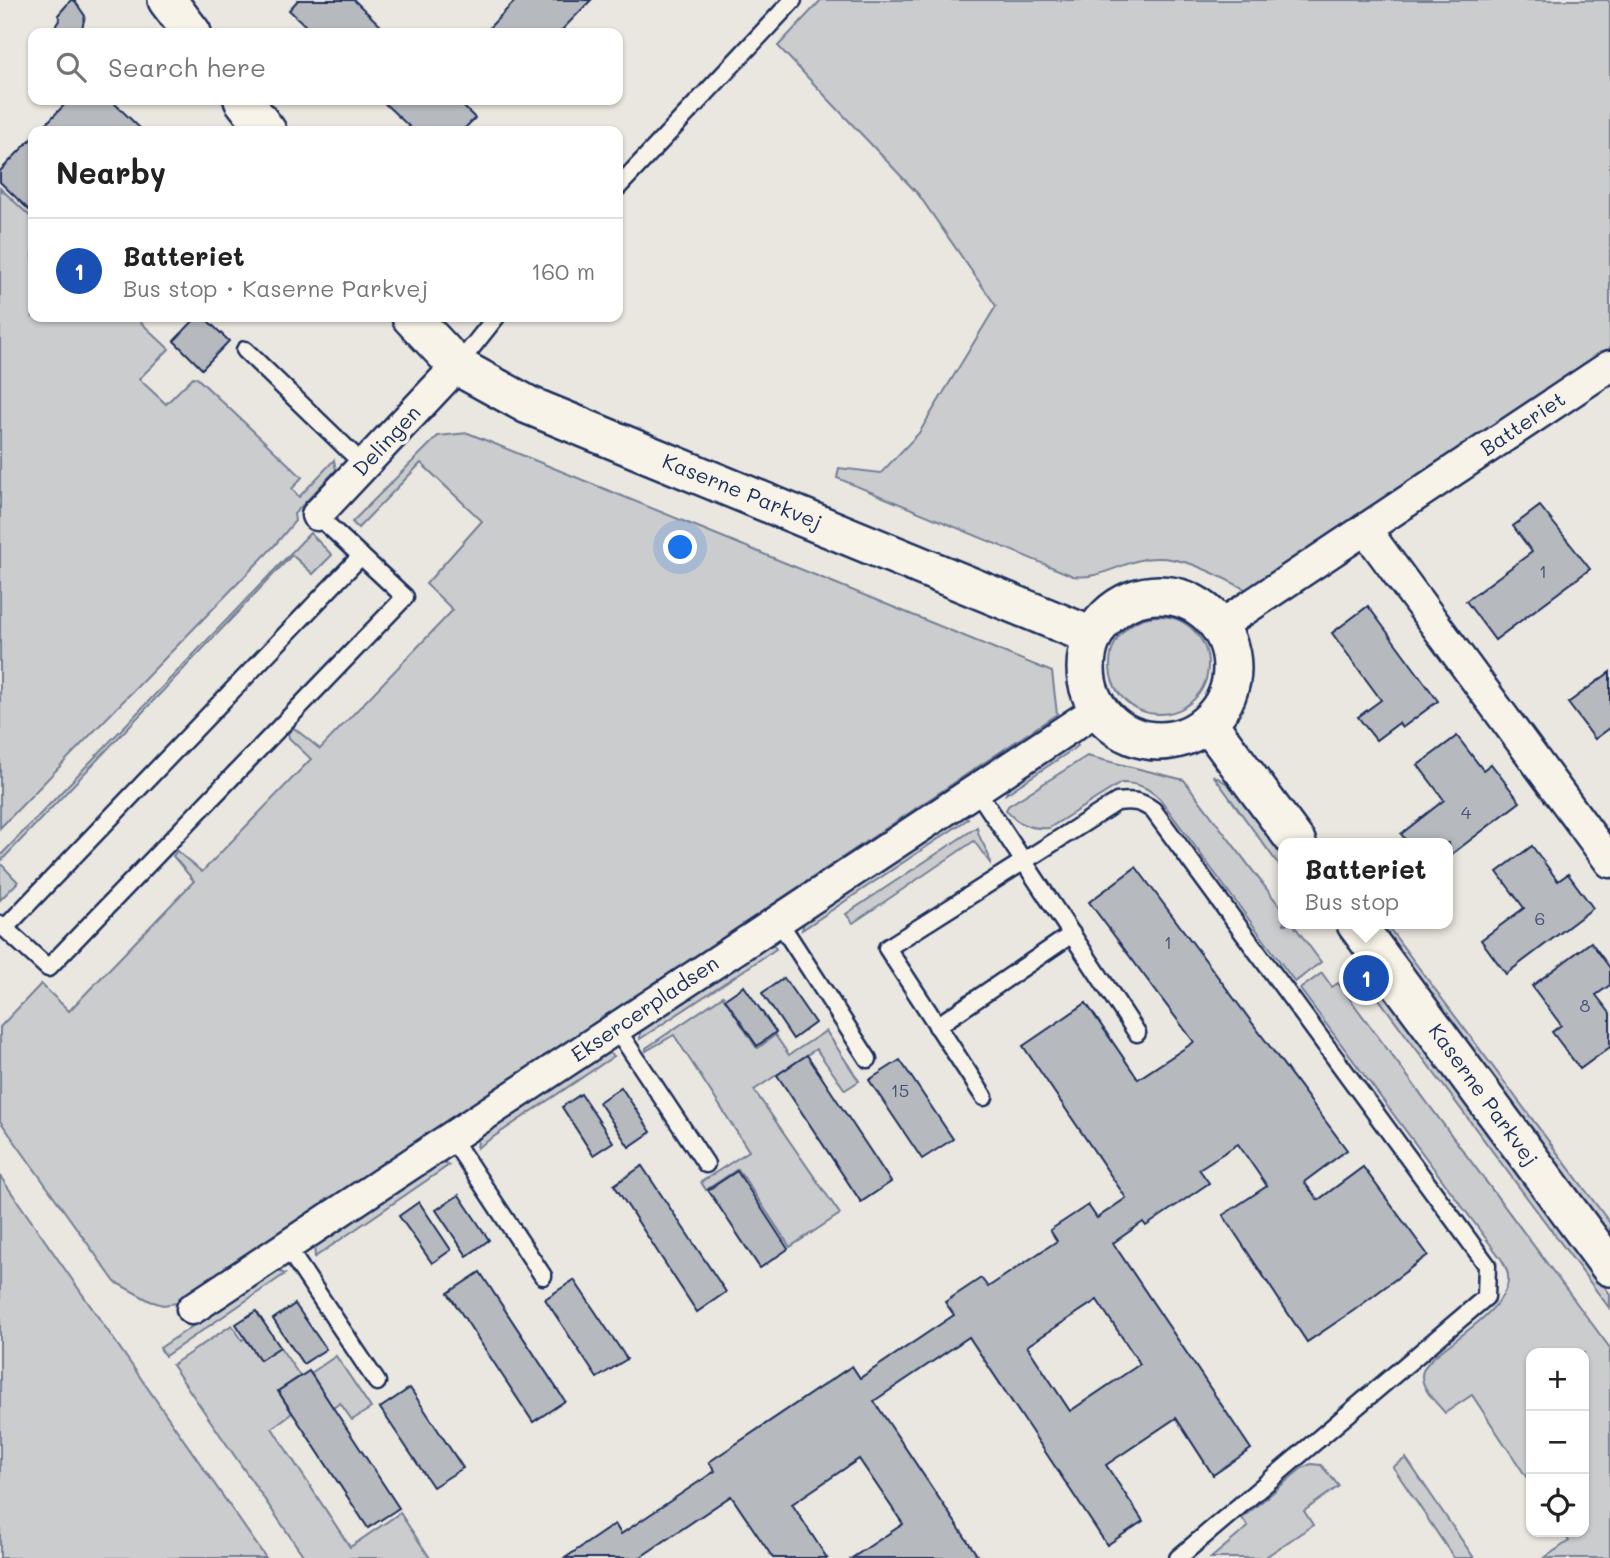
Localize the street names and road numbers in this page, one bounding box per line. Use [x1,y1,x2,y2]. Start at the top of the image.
street label: Batteriet [1474,384,1570,461]
street label: Delingen [346,399,426,481]
street label: Kaserne Parkvej [659,446,826,535]
street label: Eksercerpladsen [565,948,723,1067]
street label: Kaserne Parkvej [1423,1018,1545,1171]

